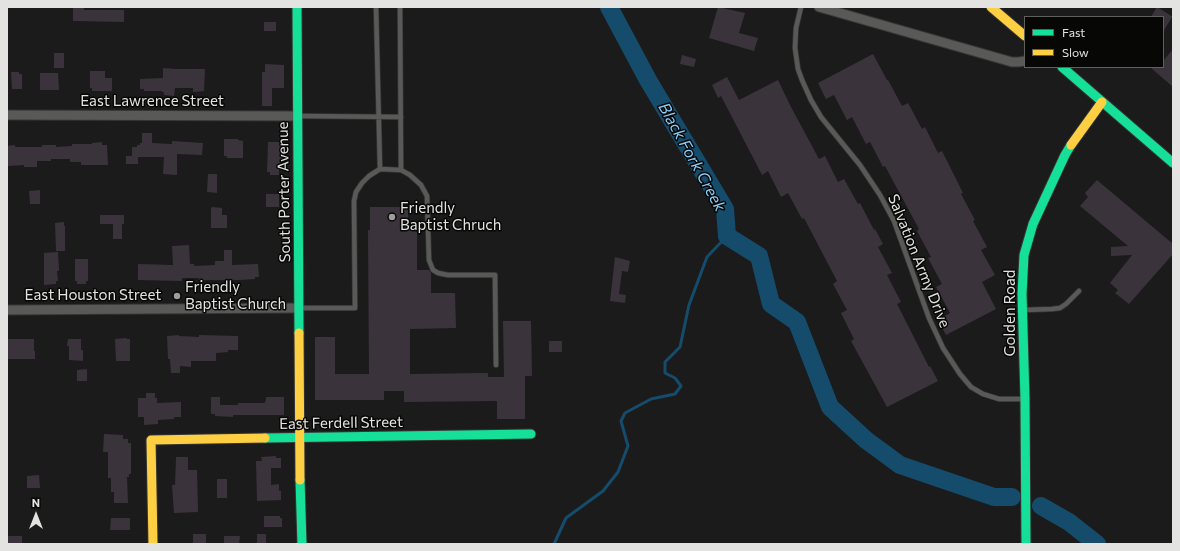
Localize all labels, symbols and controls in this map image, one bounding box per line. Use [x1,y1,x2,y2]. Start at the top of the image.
legend [1024,16,1164,68]
text: Fast [1062,25,1085,39]
text: Slow [1062,45,1089,59]
street label: East Lawrence Street [80,92,224,110]
water label: Black Fork Creek [654,99,730,215]
street label: South Porter Avenue [274,122,294,262]
street label: Salvation Army Drive [884,192,954,330]
place label: Friendly Baptist Chruch [400,199,501,234]
marker: Friendly Baptist Chruch [387,212,397,222]
street label: Golden Road [1001,270,1019,356]
place label: Friendly Baptist Church [185,278,286,313]
street label: East Houston Street [25,286,161,304]
marker: Friendly Baptist Church [172,291,182,301]
street label: East Ferdell Street [279,413,403,433]
north arrow [16,495,56,535]
text: N [32,496,40,509]

